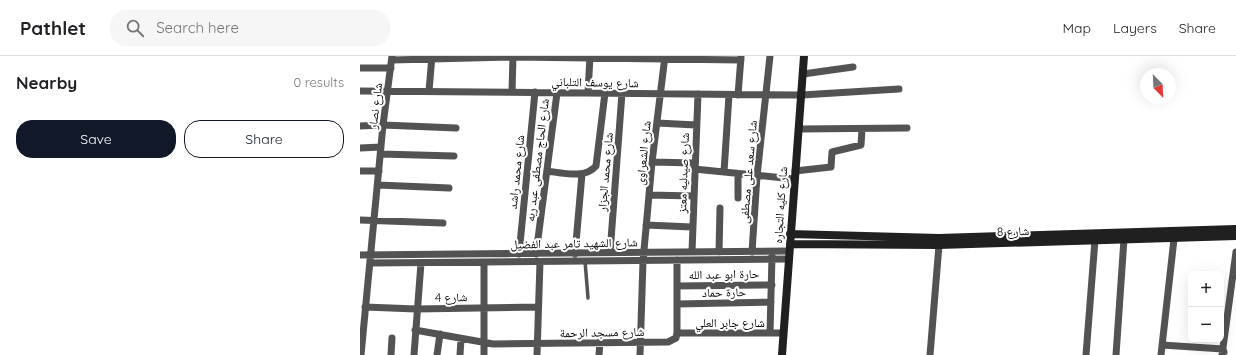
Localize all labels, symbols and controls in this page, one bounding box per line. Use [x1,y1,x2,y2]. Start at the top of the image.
search box [110,10,390,46]
text: Pathlet [20,16,86,40]
icon: search [124,17,146,39]
text: Search here [156,18,239,37]
text: Map [1062,19,1091,37]
text: Layers [1113,19,1157,37]
text: Share [1179,19,1216,37]
north arrow [1140,68,1176,104]
text: Nearby [16,72,77,93]
text: 0 results [293,74,344,90]
street label: شارع يوسف التلباني [551,74,639,93]
street label: شارع نصار [365,82,386,131]
street label: شارع الحاج مصطفى عبد ربه [522,98,553,222]
button: Save [16,120,176,158]
button: Share [184,120,344,158]
street label: شارع الشعراوى [632,120,655,186]
street label: شارع سعد على مصطفى [736,120,761,224]
street label: شارع محمد الجزار [594,132,617,213]
street label: شارع صيدليه معتز [674,132,693,215]
street label: شارع محمد راشد [505,134,528,210]
street label: شارع كليه التجاره [770,166,791,244]
street label: شارع 8 [996,223,1030,240]
street label: شارع الشهيد تامر عبد الفضيل [510,234,638,253]
street label: حارة ابو عبد الله [688,266,760,282]
map controls [1188,271,1224,343]
button: + [1188,271,1224,307]
street label: حارة حماد [702,284,747,300]
street label: شارع 4 [435,289,467,306]
button: − [1188,307,1224,343]
street label: شارع جابر العلي [695,315,765,333]
street label: شارع مسجد الرحمة [560,324,645,341]

